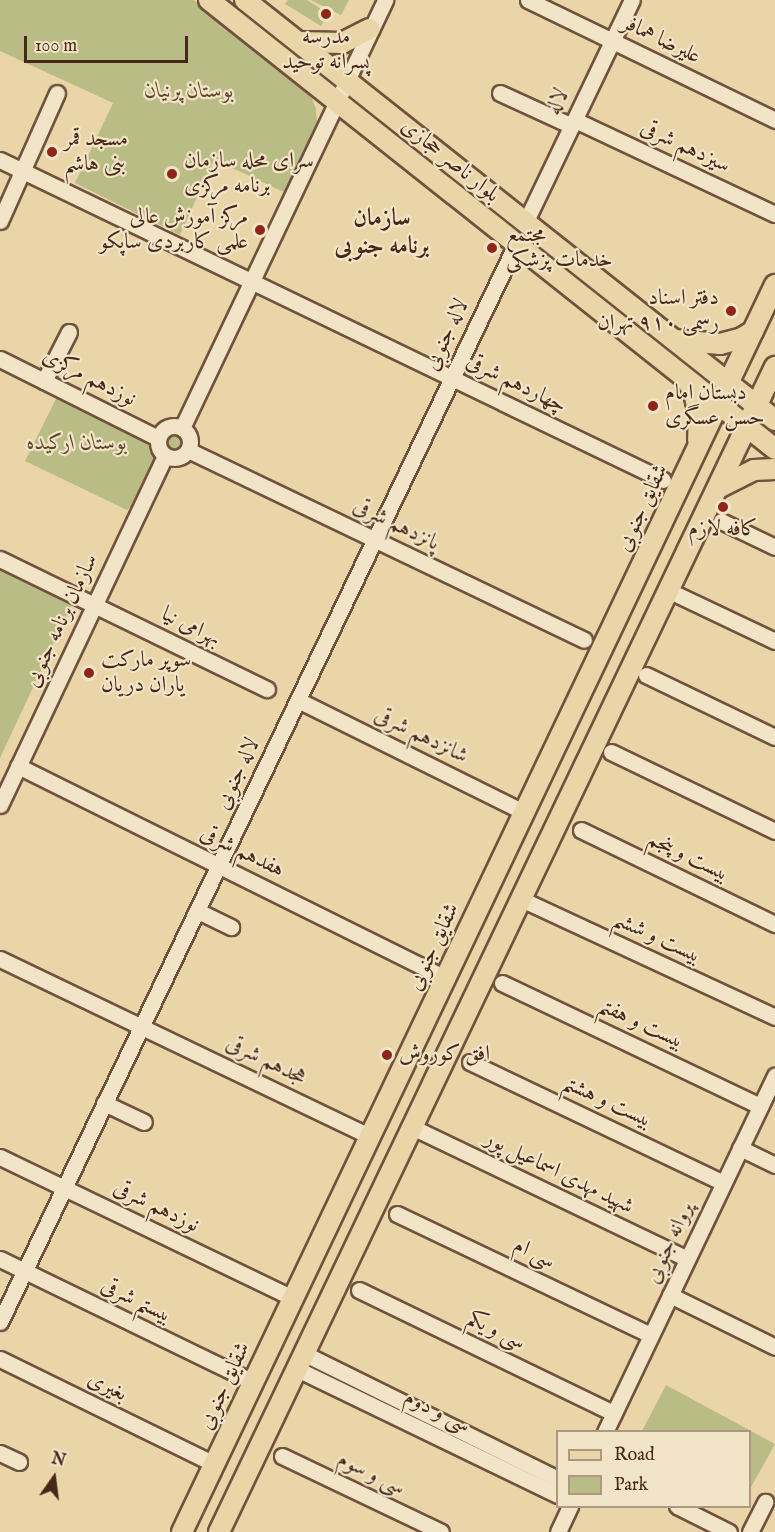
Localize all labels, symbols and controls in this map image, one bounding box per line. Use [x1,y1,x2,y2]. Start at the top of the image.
marker: مدرسه پسرانه توحید [319,7,333,21]
street label: علیرضا همافر [617,10,705,70]
scale bar [27,24,190,62]
place label: مدرسه پسرانه توحید [282,24,370,76]
text: 100 m [35,35,77,58]
park label: بوستان پرنیان [144,79,234,105]
street label: لاله [540,84,576,120]
street label: بلوار ناصر حجازی [395,113,505,209]
street label: سیزدهم شرقی [636,115,734,179]
place label: مسجد قمر بنی هاشم [64,126,128,178]
marker: مسجد قمر بنی هاشم [45,145,59,159]
place label: سرای محله سازمان برنامه مرکزی [184,148,314,200]
marker: سرای محله سازمان برنامه مرکزی [165,167,179,181]
place label: مرکز آموزش عالی علمی کاربردی ساپکو [100,204,248,255]
district label: سازمان برنامه جنوبی [335,205,429,261]
place label: مجتمع خدمات پزشکی [506,222,613,274]
marker: مرکز آموزش عالی علمی کاربردی ساپکو [253,223,267,237]
marker: مجتمع خدمات پزشکی [483,239,501,257]
place label: دفتر اسناد رسمی ۹۱۰ تهران [597,285,719,336]
street label: لاله جنوبی [419,295,475,375]
marker: دفتر اسناد رسمی ۹۱۰ تهران [724,304,738,318]
street label: نوزدهم مرکزی [38,343,140,413]
street label: چهاردهم شرقی [462,348,570,420]
place label: دبستان امام حسن عسگری [665,380,765,432]
marker: دبستان امام حسن عسگری [646,399,660,413]
park label: بوستان ارکیده [27,431,127,457]
street label: شقایق جنوبی [611,460,675,556]
street label: پانزدهم شرقی [349,493,443,557]
marker: کافه لازم [716,500,730,514]
place label: کافه لازم [688,517,758,543]
street label: سازمان برنامه جنوبی [20,550,104,692]
street label: بهرامی نیا [157,601,225,653]
place label: سوپر مارکت یاران دریان [101,647,191,698]
marker: سوپر مارکت یاران دریان [82,666,96,680]
street label: شانزدهم شرقی [370,702,472,770]
street label: لاله جنوبی [210,734,266,814]
street label: هفدهم شرقی [196,820,288,884]
street label: بیست و پنجم [643,826,733,888]
street label: شقایق جنوبی [402,899,466,995]
street label: بیست و ششم [609,906,705,970]
street label: بیست و هفتم [594,993,688,1055]
street label: هجدهم شرقی [221,1030,311,1092]
place label: افق کوروش [399,1042,490,1068]
marker: افق کوروش [380,1048,394,1062]
street label: بیست و هشتم [558,1070,656,1134]
street label: شهید مهدی اسماعیل پور [480,1126,638,1220]
street label: نوزدهم شرقی [109,1175,203,1239]
street label: پروانه جنوبی [640,1198,700,1288]
street label: سی ام [509,1233,559,1275]
street label: بیستم شرقی [96,1273,176,1329]
street label: سی و یکم [463,1306,529,1356]
street label: شقایق جنوبی [193,1338,257,1434]
street label: بغیری [83,1366,131,1408]
street label: سی و دوم [399,1385,475,1439]
legend [556,1430,751,1508]
text: Road [614,1444,655,1467]
street label: سی و سوم [333,1446,409,1502]
north arrow [24,1448,84,1508]
text: N [49,1449,67,1472]
text: Park [614,1474,648,1497]

